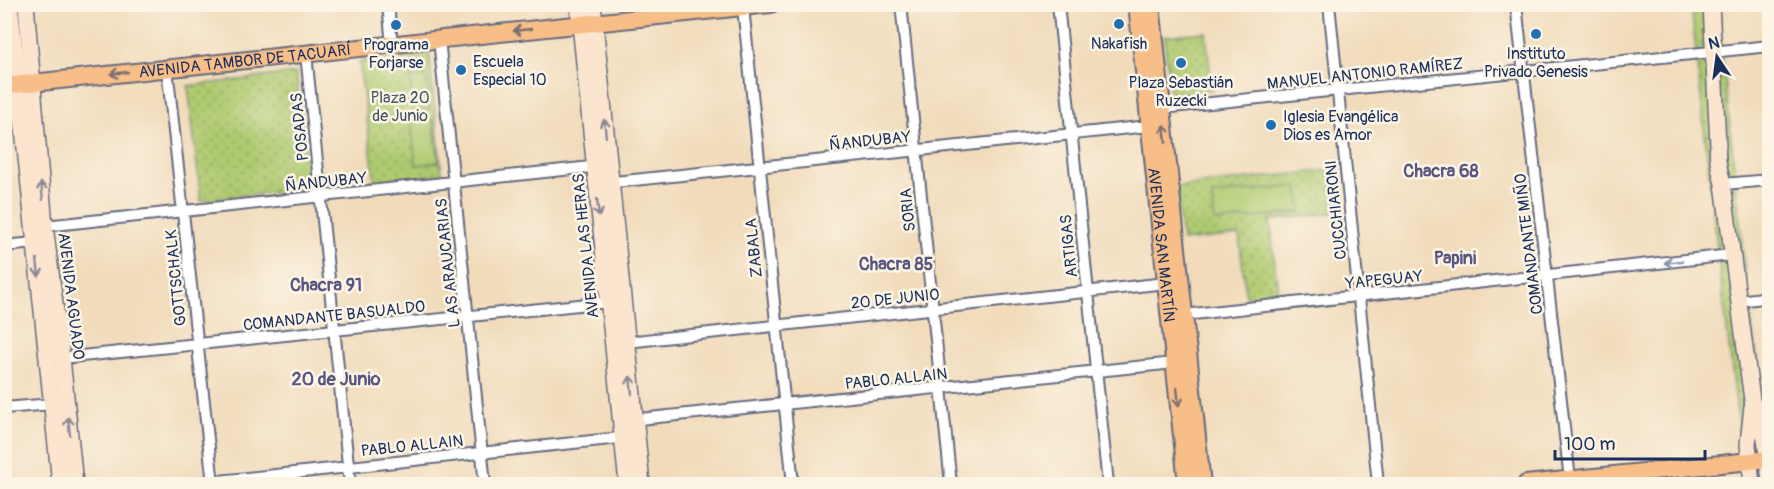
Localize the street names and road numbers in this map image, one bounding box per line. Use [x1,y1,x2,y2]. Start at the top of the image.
street label: AVENIDA TAMBOR DE TACUARÍ [138,40,352,83]
street label: MANUEL ANTONIO RAMÍREZ [1266,54,1464,94]
street label: POSADAS [286,92,314,162]
street label: ÑANDUBAY [828,127,912,155]
street label: CUCCHIARONI [1321,159,1351,261]
street label: AVENIDA SAN MARTÍN [1143,167,1179,323]
street label: ÑANDUBAY [284,168,368,196]
street label: COMANDANTE MIÑO [1510,172,1548,316]
street label: AVENIDA LAS HERAS [568,173,604,319]
street label: SORIA [896,187,920,233]
street label: L AS ARAUCARIAS [431,197,465,329]
street label: ARTIGAS [1056,213,1082,278]
street label: ZABALA [741,217,767,279]
street label: GOTTSCHALK [161,228,191,327]
street label: AVENIDA AGUADO [53,231,89,361]
street label: YAPEGUAY [1343,266,1424,294]
street label: 20 DE JUNIO [850,284,940,314]
street label: COMANDANTE BASUALDO [242,296,426,336]
street label: PABLO ALLAIN [844,364,948,394]
street label: PABLO ALLAIN [360,431,464,461]

